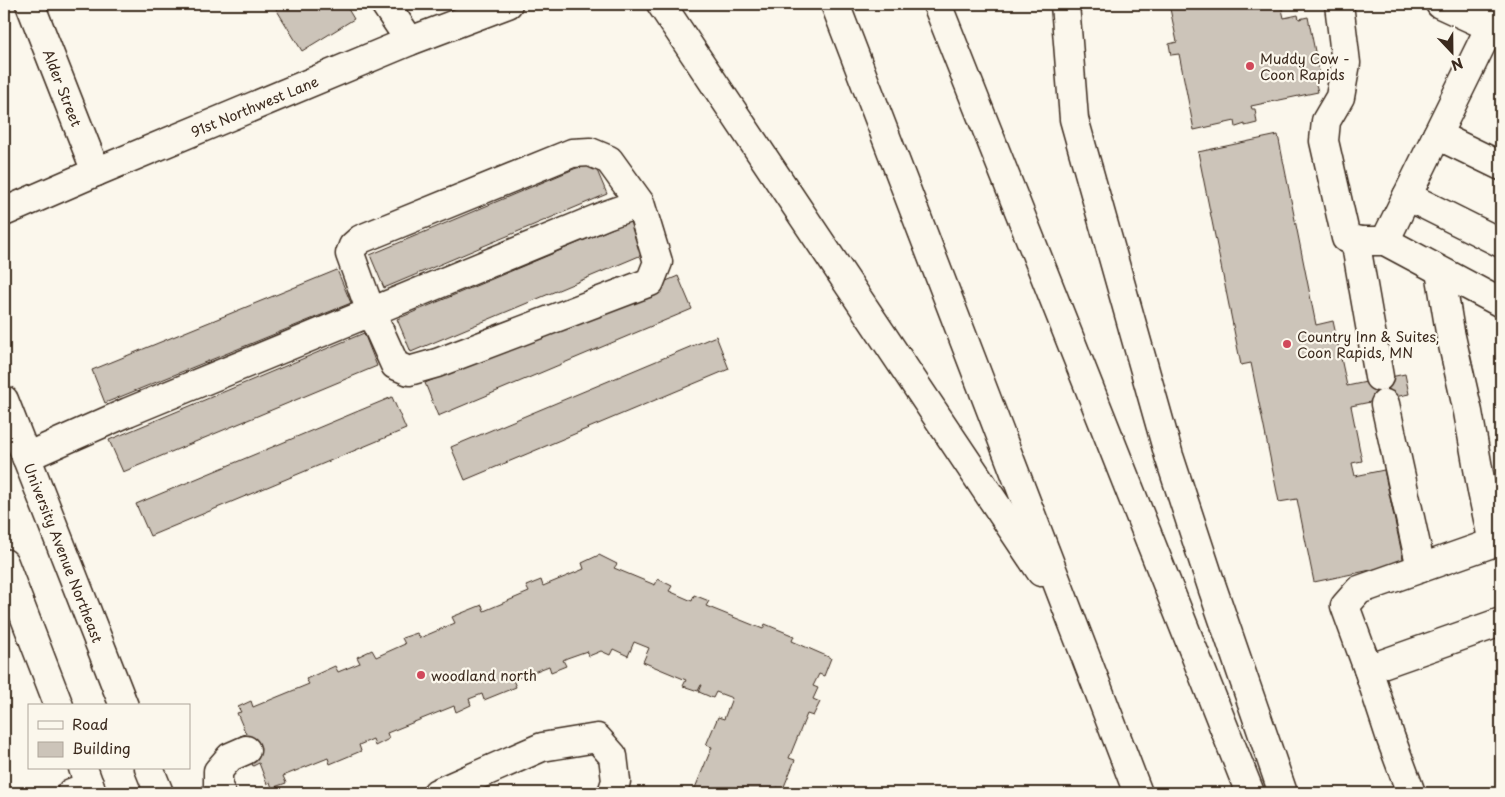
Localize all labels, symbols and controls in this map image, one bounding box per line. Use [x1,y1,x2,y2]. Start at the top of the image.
north arrow [1428,28,1478,78]
street label: Alder Street [38,46,88,130]
place label: Muddy Cow - Coon Rapids [1260,48,1350,85]
text: N [1448,53,1466,76]
marker: Muddy Cow - Coon Rapids [1244,60,1256,72]
street label: 91st Northwest Lane [187,70,322,142]
place label: Country Inn & Suites, Coon Rapids, MN [1297,326,1440,363]
marker: Country Inn & Suites, Coon Rapids, MN [1281,338,1293,350]
street label: University Avenue Northeast [19,460,109,646]
place label: woodland north [431,665,537,686]
marker: woodland north [415,669,427,681]
legend [28,704,190,770]
text: Road [72,712,108,735]
text: Building [72,736,131,759]

